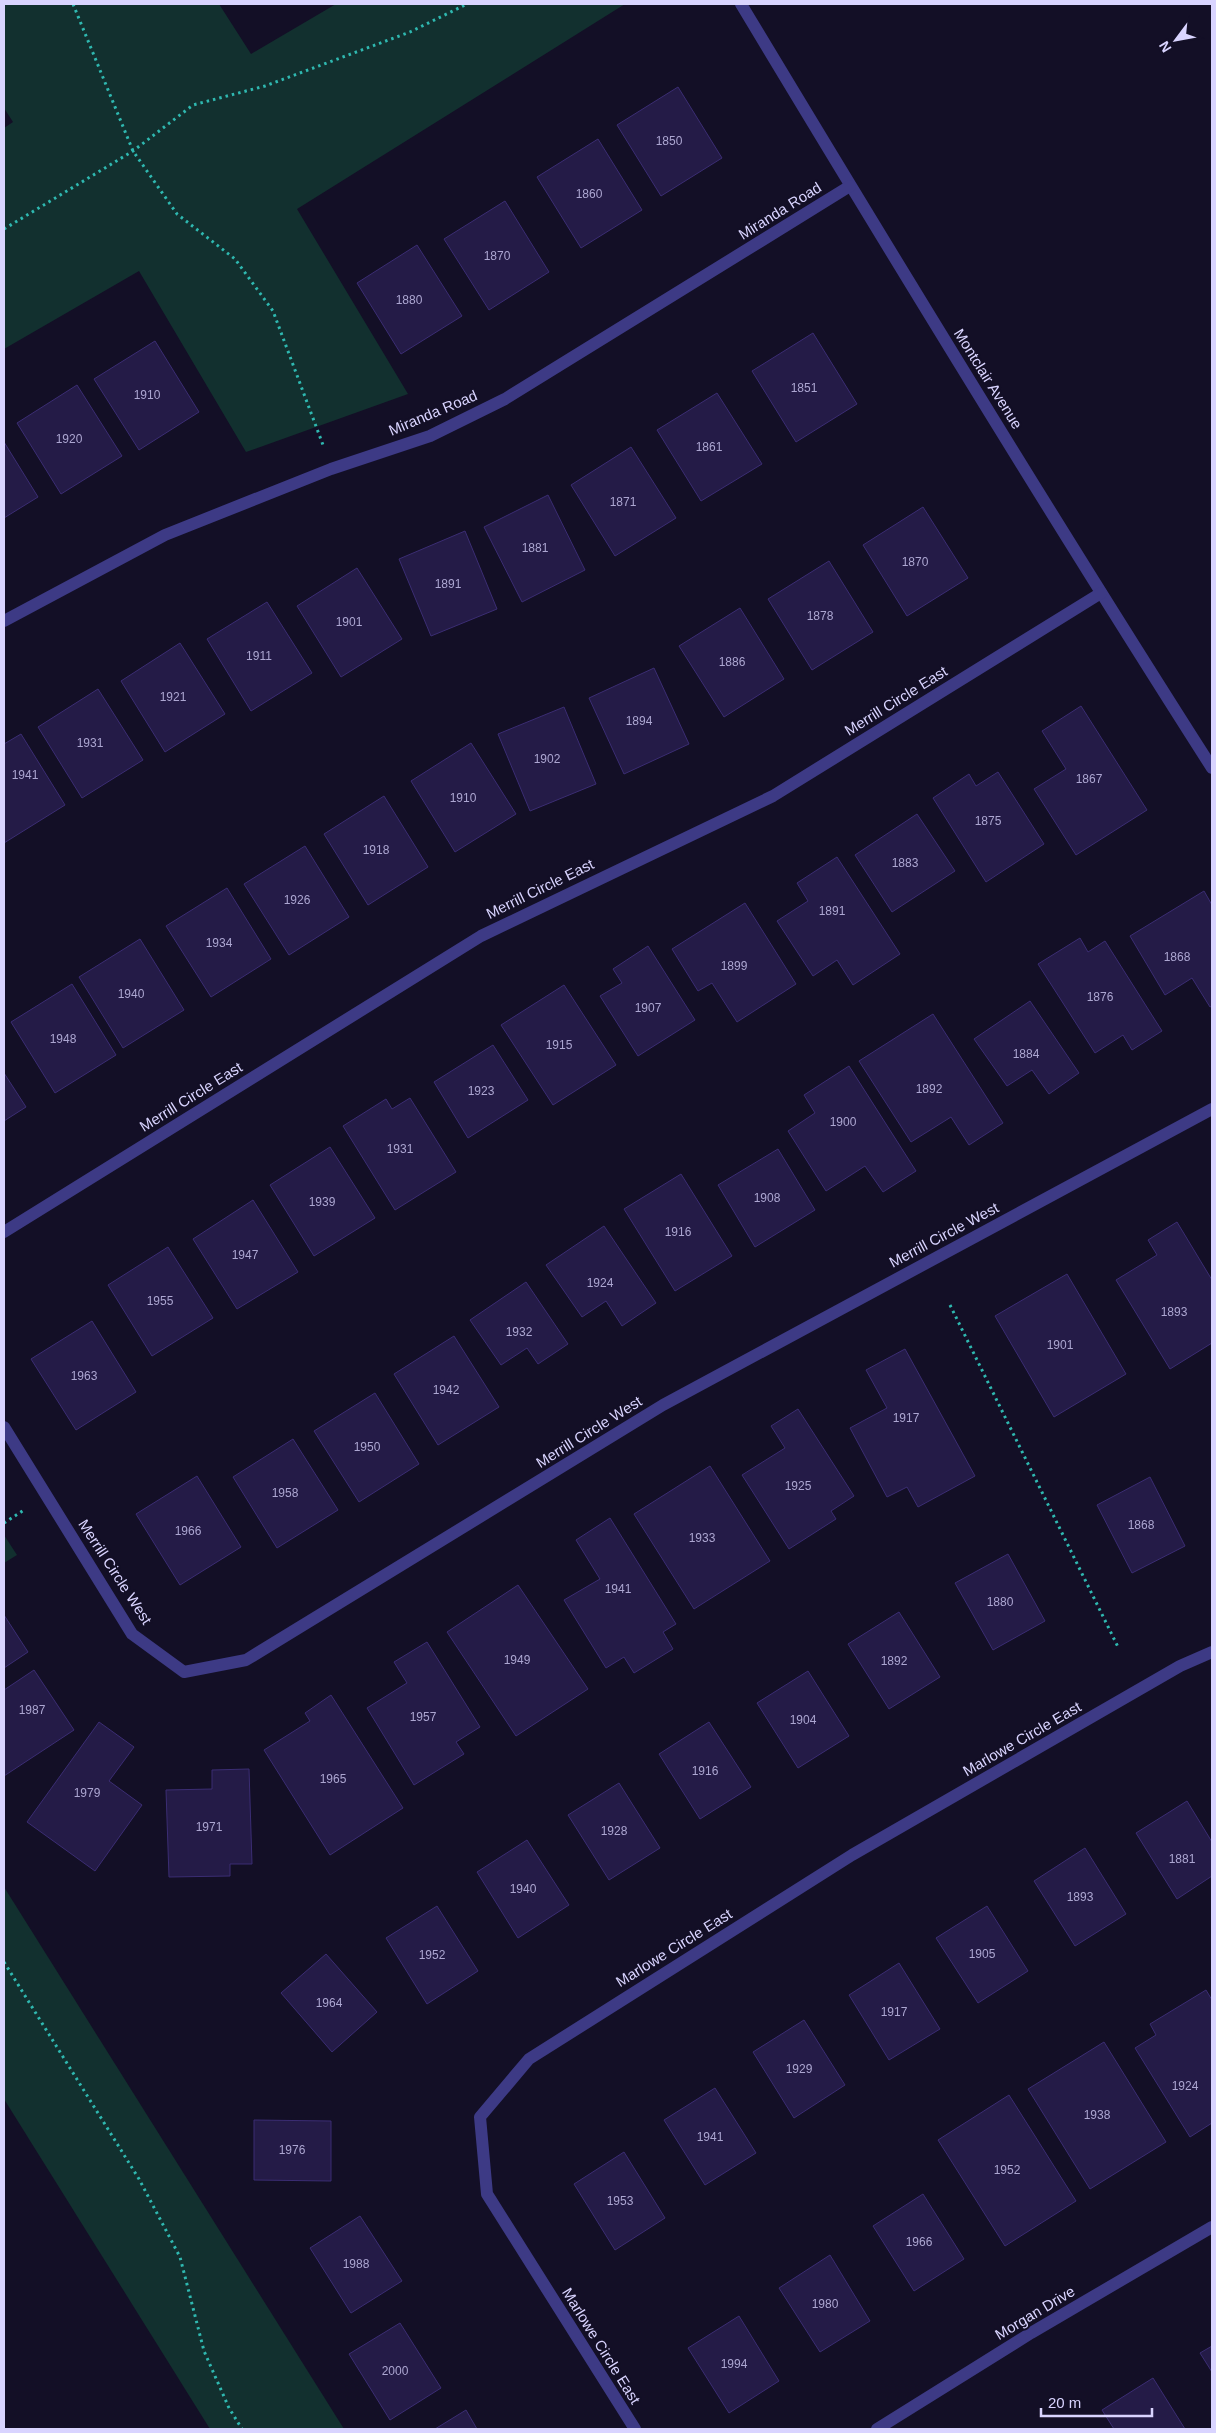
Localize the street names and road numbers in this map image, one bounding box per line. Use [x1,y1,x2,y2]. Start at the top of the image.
street label: Miranda Road [735,178,824,243]
street label: Montclair Avenue [951,326,1026,432]
street label: Miranda Road [386,386,479,439]
street label: Merrill Circle East [841,662,951,739]
street label: Merrill Circle East [483,855,597,922]
street label: Merrill Circle East [136,1058,246,1135]
street label: Merrill Circle West [886,1198,1002,1271]
street label: Merrill Circle West [533,1392,645,1471]
street label: Merrill Circle West [75,1516,156,1628]
street label: Marlowe Circle East [960,1697,1084,1779]
street label: Marlowe Circle East [613,1905,735,1990]
street label: Morgan Drive [992,2282,1078,2343]
street label: Marlowe Circle East [559,2285,644,2407]

